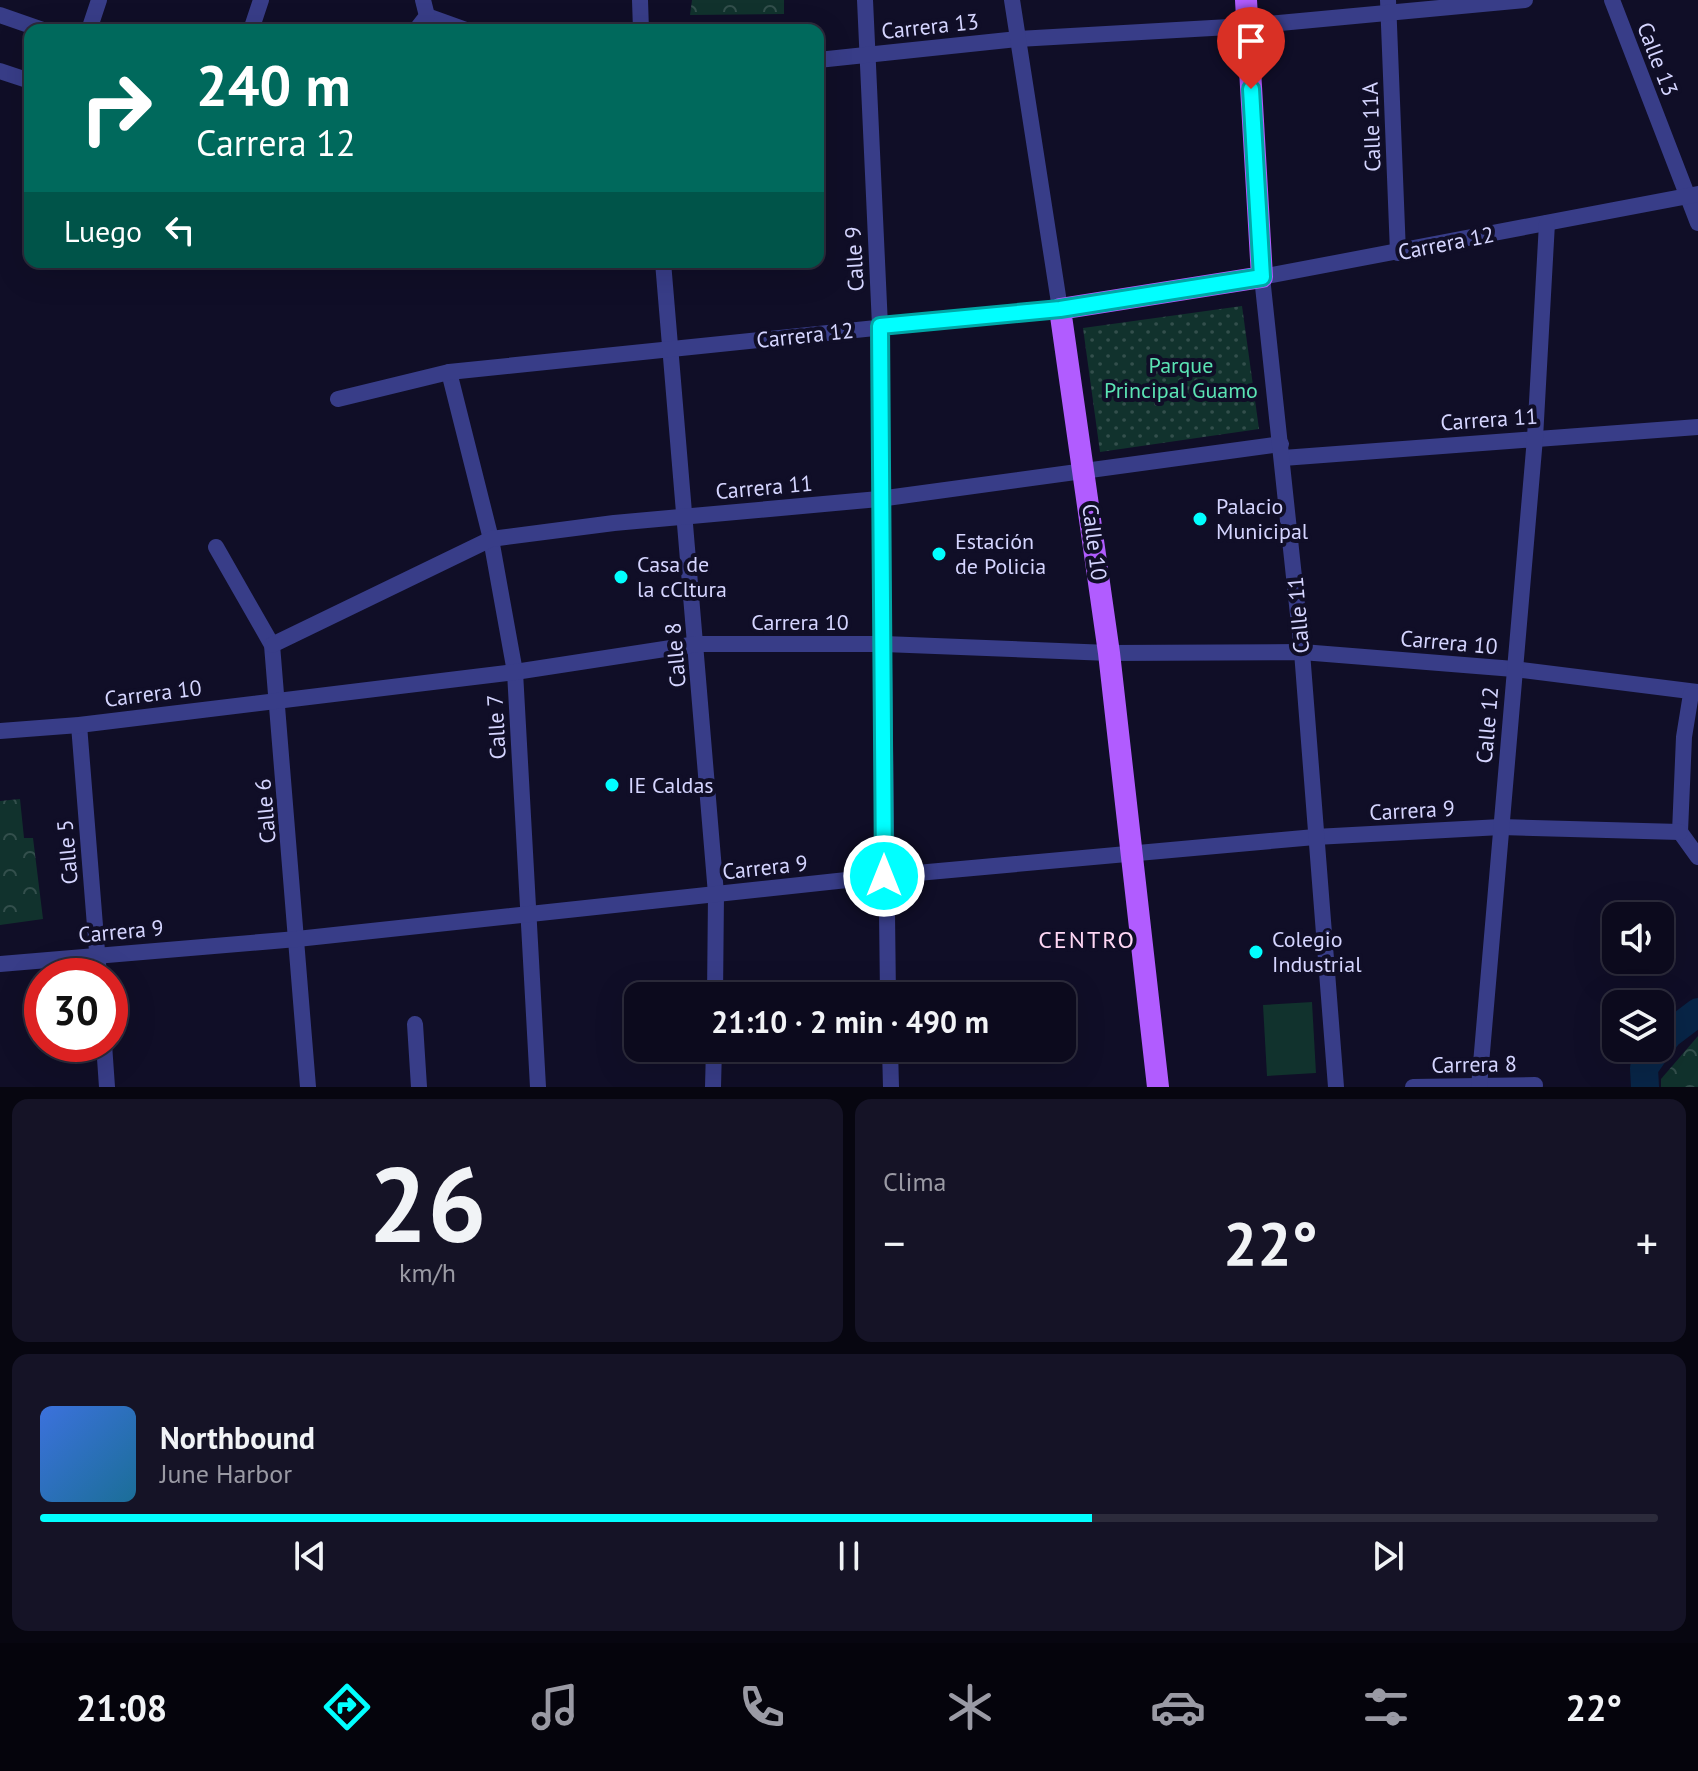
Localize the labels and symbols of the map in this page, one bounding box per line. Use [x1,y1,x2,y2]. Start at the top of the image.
street label: Carrera 13 [880,7,980,45]
pin [1217,7,1285,89]
street label: Calle 13 [1631,18,1685,100]
street label: Calle 11A [1355,81,1387,172]
street label: Carrera 12 [1395,220,1497,266]
street label: Calle 9 [838,226,870,292]
street label: Carrera 12 [755,316,855,354]
park label: Parque Principal Guamo [1104,351,1258,404]
street label: Carrera 11 [1439,402,1539,436]
street label: Carrera 11 [714,469,814,505]
place label: Palacio Municipal [1216,492,1309,545]
street label: Calle 10 [1076,502,1114,582]
marker: Palacio Municipal [1191,510,1209,528]
place label: Estación de Policia [955,527,1046,580]
marker: Estación de Policia [930,545,948,563]
place label: Casa de la cCltura [637,550,727,603]
marker: Casa de la cCltura [612,568,630,586]
street label: Calle 11 [1281,575,1315,655]
street label: Carrera 10 [751,608,849,636]
street label: Calle 8 [658,621,692,689]
street label: Carrera 10 [1399,624,1499,660]
street label: Carrera 10 [103,673,203,713]
street label: Calle 12 [1470,685,1504,765]
street label: Calle 7 [480,694,512,760]
place label: IE Caldas [628,771,714,799]
marker: IE Caldas [603,776,621,794]
street label: Calle 6 [248,777,282,845]
street label: Carrera 9 [1369,794,1455,826]
street label: Calle 5 [50,818,84,886]
position arrow [842,834,926,918]
street label: Carrera 9 [721,849,809,885]
street label: Carrera 9 [77,913,165,949]
district label: CENTRO [1038,924,1136,955]
place label: Colegio Industrial [1272,925,1362,978]
marker: Colegio Industrial [1247,943,1265,961]
speed limit sign: 30 [24,958,128,1062]
street label: Carrera 8 [1431,1049,1517,1079]

